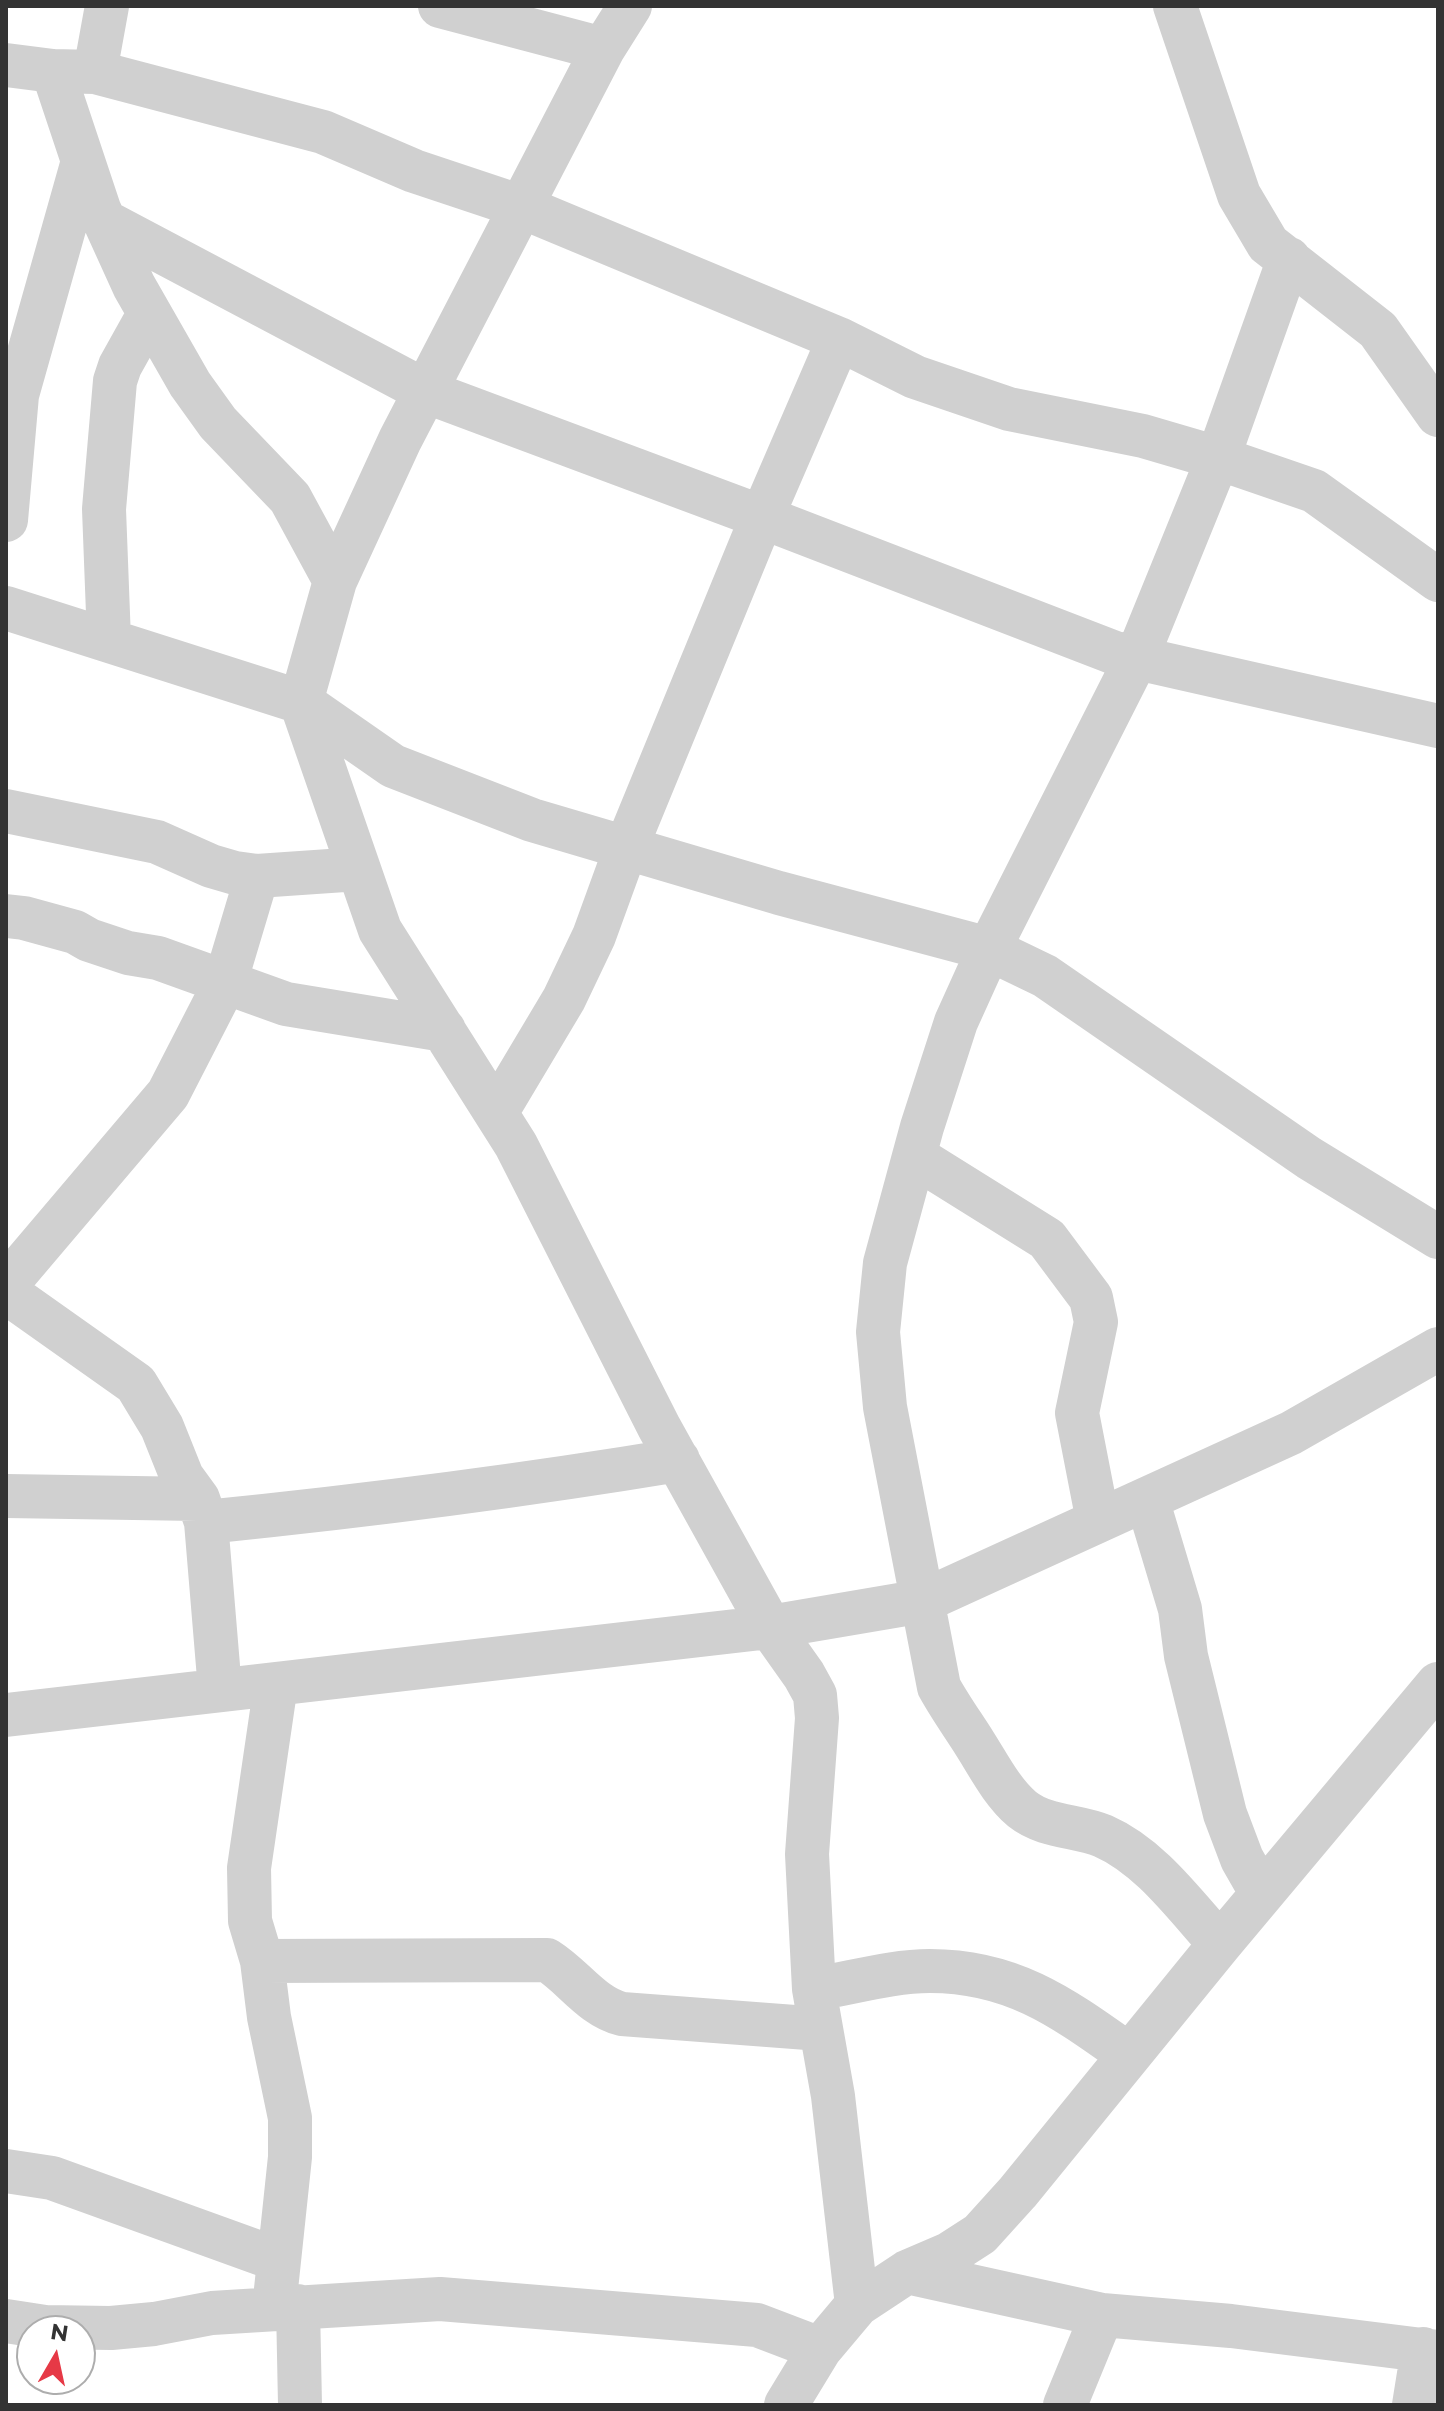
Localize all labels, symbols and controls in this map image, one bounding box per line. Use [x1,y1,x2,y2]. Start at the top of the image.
north arrow [16,2315,96,2395]
text: N [49,2318,70,2348]

